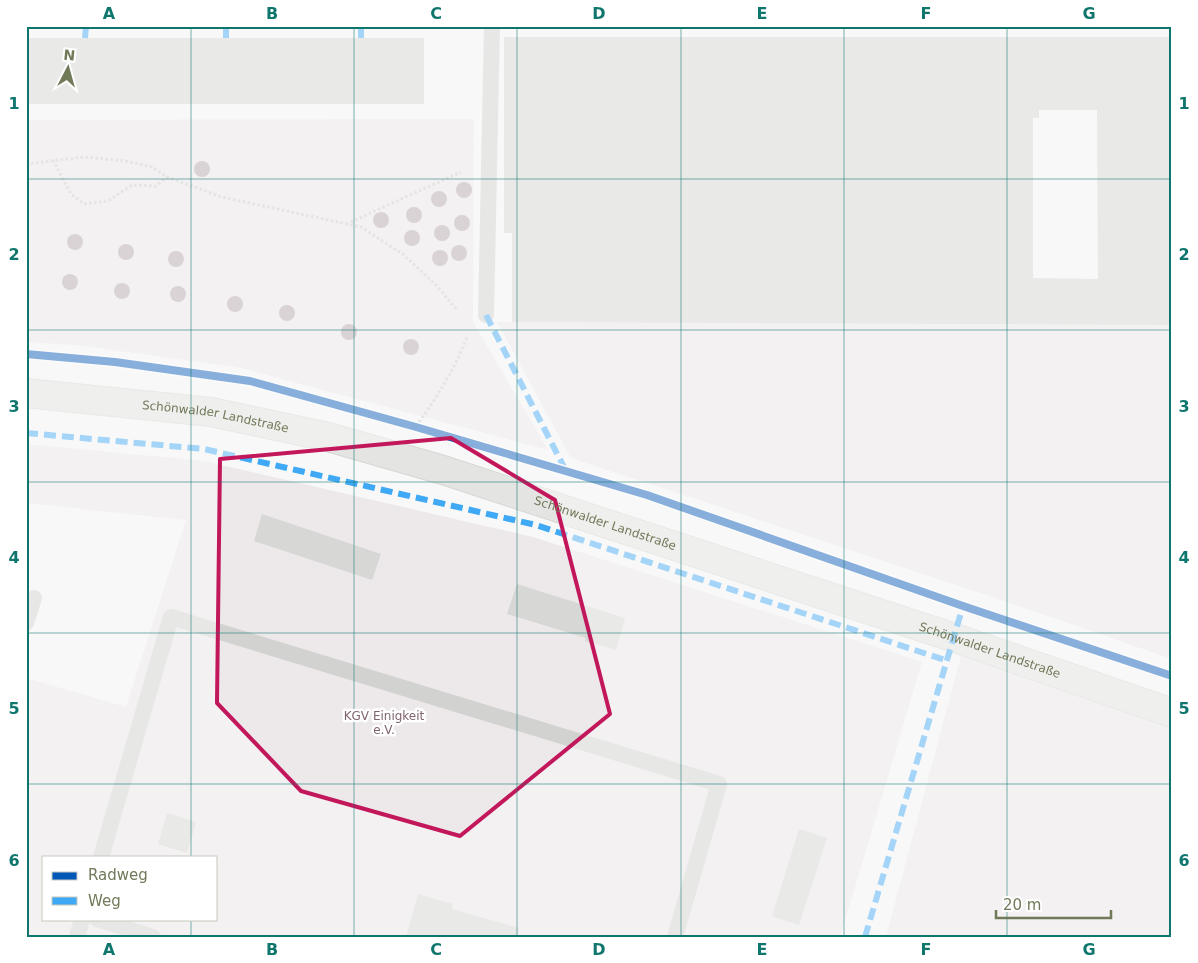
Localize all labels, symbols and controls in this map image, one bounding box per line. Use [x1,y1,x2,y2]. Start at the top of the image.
text: A [103,4,116,23]
text: B [266,4,278,23]
text: C [430,4,442,23]
text: D [592,4,606,23]
text: E [757,4,767,23]
text: F [921,4,931,23]
text: G [1082,4,1096,23]
north arrow [42,42,92,92]
text: N [63,47,76,64]
text: 1 [8,94,20,113]
text: 1 [1178,94,1190,113]
text: 2 [8,245,20,264]
text: 2 [1178,245,1190,264]
text: 3 [8,397,20,416]
text: 3 [1178,397,1190,416]
street label: Schönwalder Landstraße [141,398,290,435]
street label: Schönwalder Landstraße [532,493,678,553]
text: 4 [8,548,20,567]
text: 4 [1178,548,1190,567]
street label: Schönwalder Landstraße [917,620,1062,681]
text: 5 [8,699,20,718]
text: 5 [1178,699,1190,718]
park label: KGV Einigkeit e.V. [344,709,425,737]
text: 6 [8,851,20,870]
text: 6 [1178,851,1190,870]
legend [42,856,218,920]
text: Radweg [88,866,148,884]
scale bar [996,888,1110,920]
text: Weg [88,892,121,910]
text: 20 m [1003,896,1041,914]
text: A [103,940,116,959]
text: B [266,940,278,959]
text: C [430,940,442,959]
text: D [592,940,606,959]
text: E [757,940,767,959]
text: F [921,940,931,959]
text: G [1082,940,1096,959]

